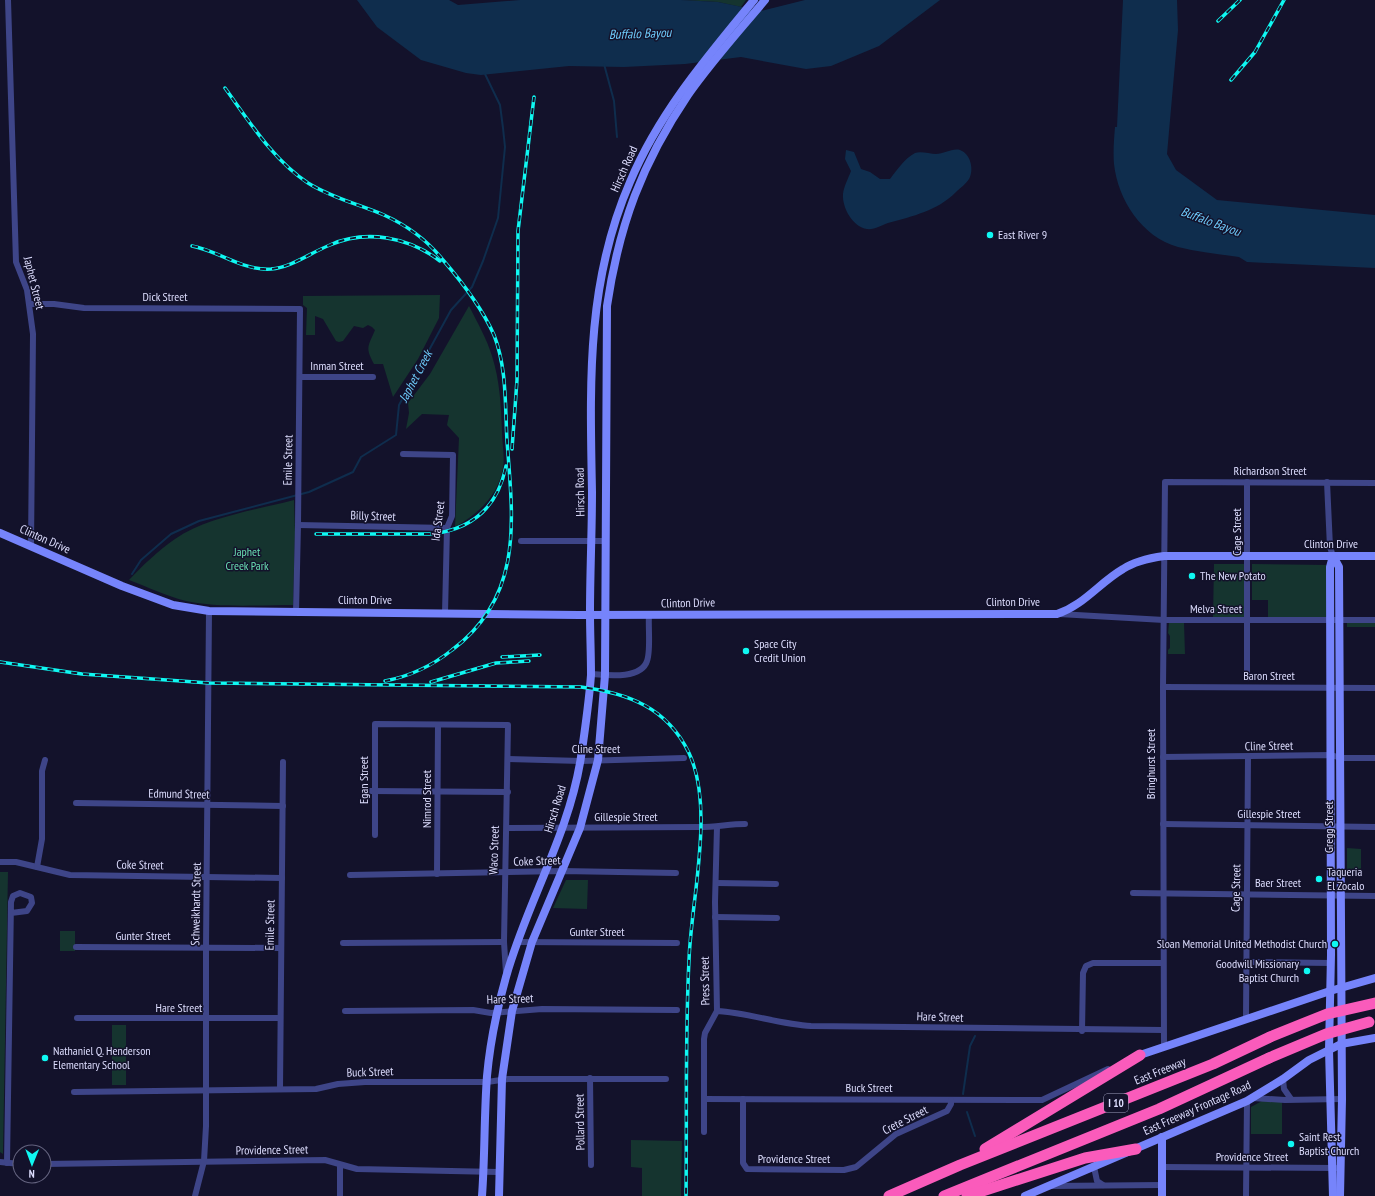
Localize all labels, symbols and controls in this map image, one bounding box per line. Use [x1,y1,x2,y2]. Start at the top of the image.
water label: Buffalo Bayou [608,24,673,43]
street label: Hirsch Road [607,143,640,194]
water label: Buffalo Bayou [1179,203,1244,241]
place label: East River 9 [998,227,1047,242]
marker: East River 9 [985,230,995,240]
street label: Japhet Street [20,254,48,311]
street label: Dick Street [143,289,188,304]
water label: Japhet Creek [394,346,437,406]
street label: Inman Street [310,358,364,373]
street label: Emile Street [280,434,295,485]
street label: Richardson Street [1233,463,1307,478]
street label: Hirsch Road [572,467,587,517]
street label: Ida Street [428,499,447,542]
street label: Billy Street [350,507,397,524]
street label: Cage Street [1229,507,1244,556]
street label: Clinton Drive [17,521,73,556]
street label: Clinton Drive [1304,536,1358,551]
park label: Japhet Creek Park [225,544,269,573]
place label: The New Potato [1200,568,1266,583]
marker: The New Potato [1187,571,1197,581]
street label: Clinton Drive [338,592,392,607]
street label: Clinton Drive [986,594,1040,609]
street label: Clinton Drive [661,595,715,610]
street label: Melva Street [1190,601,1243,616]
place label: Space City Credit Union [754,636,806,665]
marker: Space City Credit Union [741,646,751,656]
street label: Baron Street [1243,668,1295,683]
street label: Bringhurst Street [1143,728,1158,799]
street label: Cline Street [1245,738,1294,753]
street label: Cline Street [572,741,621,756]
street label: Egan Street [356,755,371,804]
street label: Nimrod Street [419,769,434,828]
street label: Hirsch Road [540,783,569,834]
street label: Edmund Street [148,785,210,802]
street label: Gregg Street [1321,800,1336,853]
street label: Gillespie Street [1237,806,1301,821]
street label: Gillespie Street [594,809,658,824]
street label: Waco Street [485,824,502,875]
street label: Coke Street [513,852,562,869]
street label: Coke Street [116,857,164,872]
street label: Schweikhardt Street [187,862,204,946]
street label: Cage Street [1228,863,1243,912]
place label: Taqueria El Zocalo [1327,864,1364,893]
marker: Taqueria El Zocalo [1314,874,1324,884]
street label: Baer Street [1255,875,1302,890]
street label: Emile Street [262,899,277,950]
street label: Gunter Street [569,924,625,939]
street label: Gunter Street [115,928,171,943]
place label: Sloan Memorial United Methodist Church [1157,936,1327,951]
marker: Sloan Memorial United Methodist Church [1330,939,1340,949]
street label: Press Street [697,956,712,1006]
place label: Goodwill Missionary Baptist Church [1216,956,1299,985]
marker: Goodwill Missionary Baptist Church [1302,966,1312,976]
street label: Hare Street [486,990,534,1007]
street label: Hare Street [156,1000,203,1015]
street label: Hare Street [916,1008,964,1025]
place label: Nathaniel Q. Henderson Elementary School [53,1043,151,1072]
marker: Nathaniel Q. Henderson Elementary School [40,1053,50,1063]
street label: East Freeway [1132,1053,1188,1088]
street label: Buck Street [346,1063,394,1080]
street label: East Freeway Frontage Road [1141,1077,1253,1138]
street label: Buck Street [846,1080,893,1095]
street label: Pollard Street [571,1093,587,1150]
road number: I 10 [1104,1094,1128,1112]
street label: Crete Street [879,1101,931,1137]
place label: Saint Rest Baptist Church [1299,1129,1359,1158]
marker: Saint Rest Baptist Church [1286,1139,1296,1149]
street label: Providence Street [236,1141,309,1158]
north arrow [12,1144,52,1184]
street label: Providence Street [1216,1149,1289,1164]
street label: Providence Street [758,1151,831,1166]
text: N [29,1167,35,1181]

